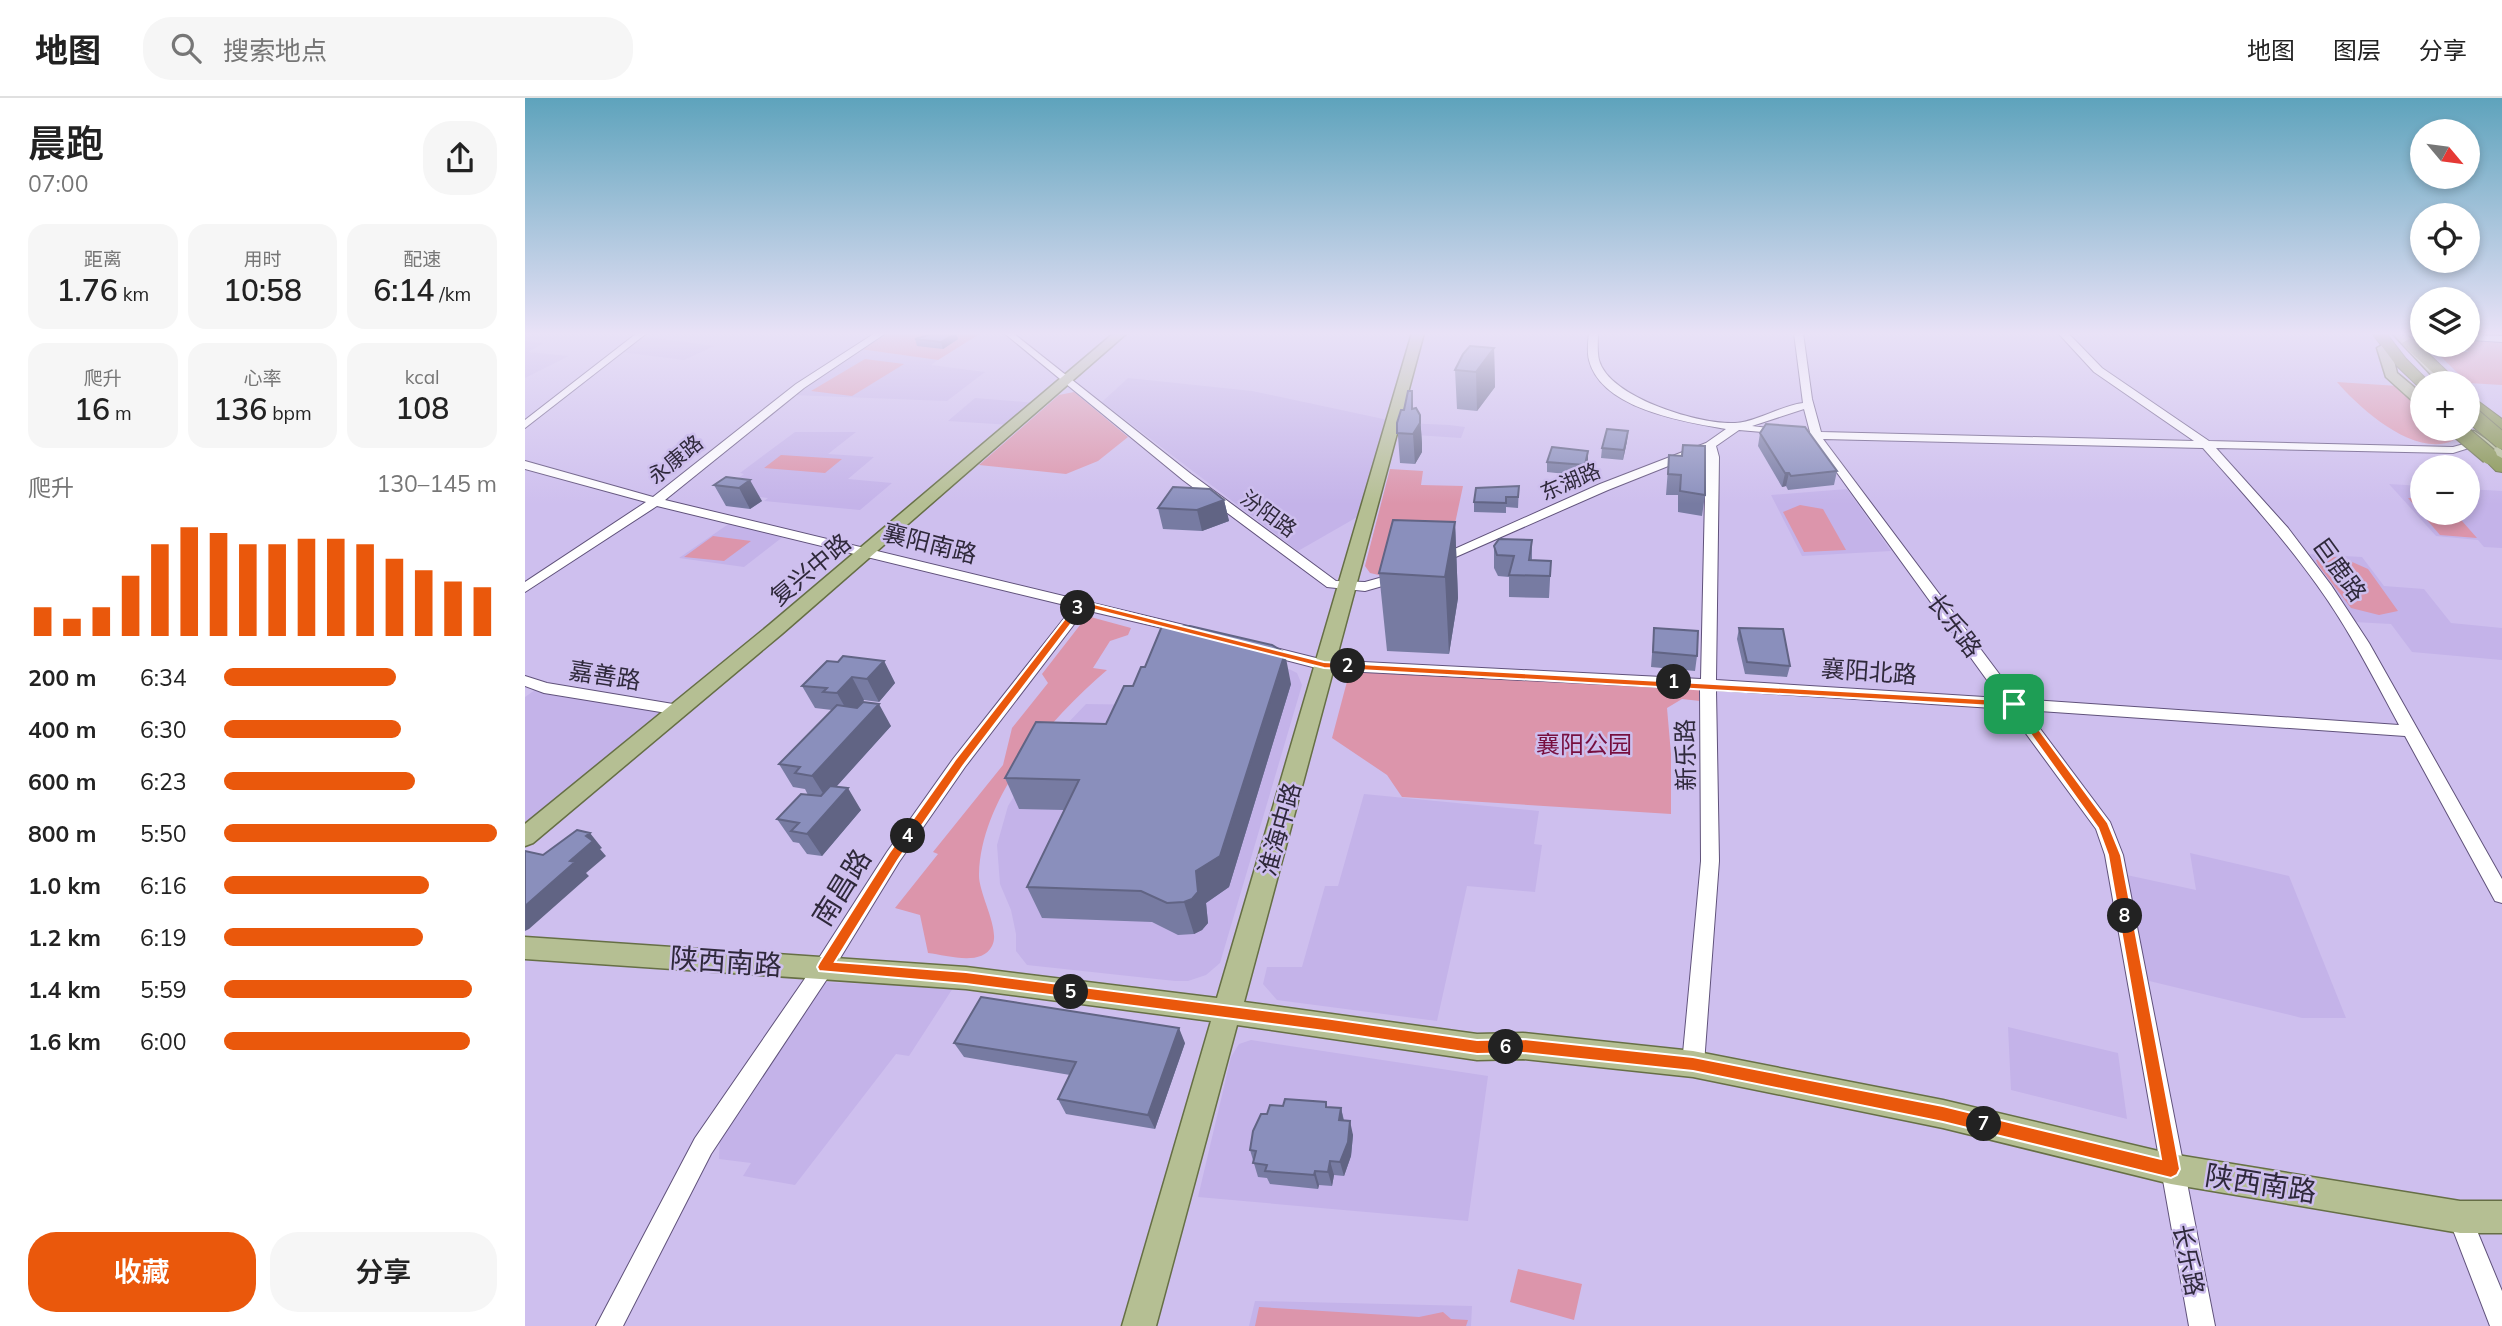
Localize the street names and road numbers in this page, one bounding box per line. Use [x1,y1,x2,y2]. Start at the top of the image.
street label: 永康路 [642,429,708,489]
street label: 东湖路 [1536,457,1604,505]
street label: 汾阳路 [1236,484,1302,542]
street label: 襄阳南路 [880,517,980,569]
street label: 复兴中路 [764,527,856,611]
street label: 巨鹿路 [2307,531,2373,607]
street label: 长乐路 [1921,587,1989,663]
street label: 襄阳北路 [1820,653,1918,689]
street label: 嘉善路 [567,655,643,695]
street label: 新乐路 [1669,719,1701,791]
street label: 淮海中路 [1251,779,1307,879]
street label: 南昌路 [804,842,878,932]
street label: 陕西南路 [669,940,783,982]
street label: 陕西南路 [2203,1157,2319,1209]
street label: 长乐路 [2167,1222,2211,1298]

